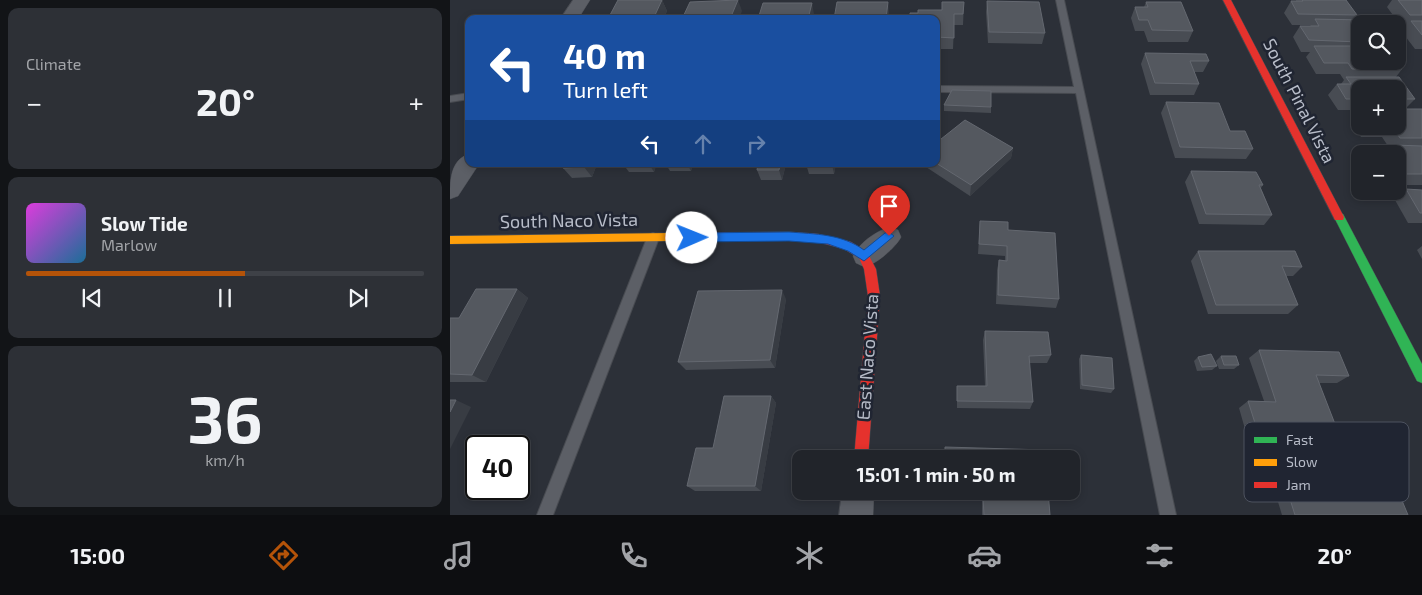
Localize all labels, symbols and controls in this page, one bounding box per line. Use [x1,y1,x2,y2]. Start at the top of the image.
map controls [1351,15,1406,200]
button: search [1351,15,1406,70]
text: 40 m [563,34,646,76]
street label: South Pinal Vista [1259,34,1341,167]
icon: left [480,35,545,100]
text: Climate [26,54,81,73]
text: Turn left [563,76,648,102]
text: 20° [196,78,255,124]
button: + [1351,80,1406,135]
text: − [26,85,42,119]
text: + [409,85,424,119]
icon: left [636,130,664,158]
icon: ahead [689,130,717,158]
icon: right [742,130,770,158]
button: − [1351,145,1406,200]
pin [868,185,910,236]
icon: arrive [875,192,903,220]
street label: South Naco Vista [500,208,638,232]
position arrow [665,211,717,263]
text: Slow Tide [101,212,188,235]
text: Marlow [101,235,157,254]
icon: previous [78,284,106,312]
icon: pause [211,284,239,312]
icon: next [344,284,372,312]
street label: East Naco Vista [852,293,882,421]
text: 36 [187,378,263,456]
legend [1244,422,1409,502]
text: Fast [1286,431,1313,448]
speed limit sign: 40 [465,435,530,500]
text: km/h [205,450,245,469]
text: Slow [1286,453,1318,470]
text: 15:01 · 1 min · 50 m [857,463,1015,486]
text: Jam [1286,476,1311,493]
icon: directions [266,538,301,573]
icon: music [441,538,476,573]
icon: phone [616,538,651,573]
icon: climate [792,538,827,573]
icon: car [967,538,1002,573]
icon: filters [1142,538,1177,573]
text: 15:00 [70,542,125,568]
text: 20° [1318,542,1352,568]

